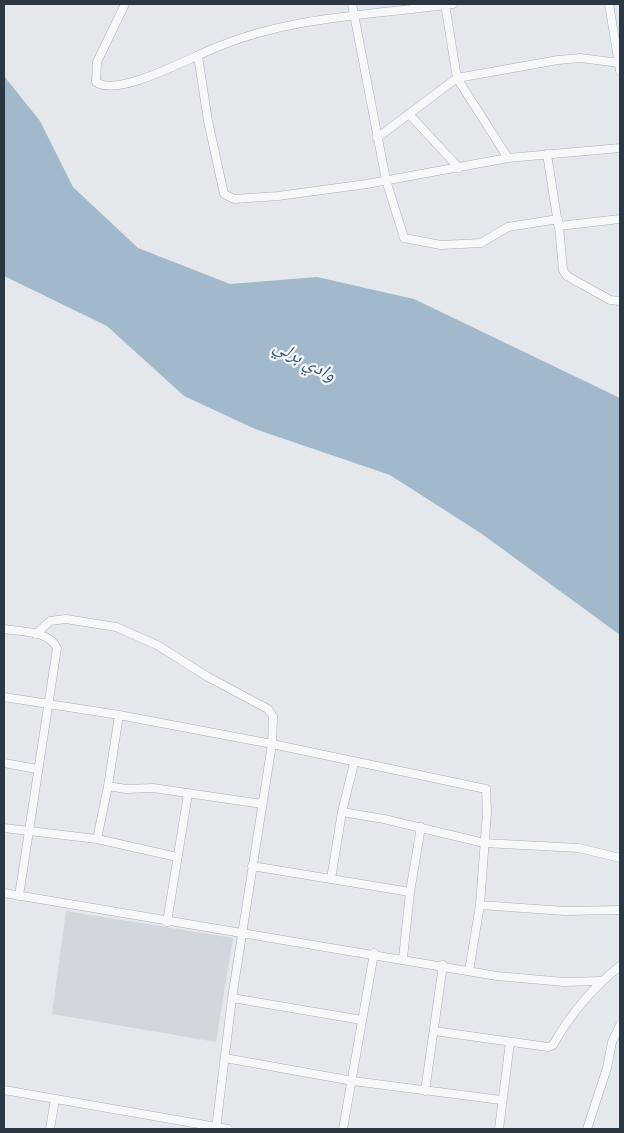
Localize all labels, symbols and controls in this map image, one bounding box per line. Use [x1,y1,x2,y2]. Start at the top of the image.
water label: وادي برلي [270,334,340,386]

